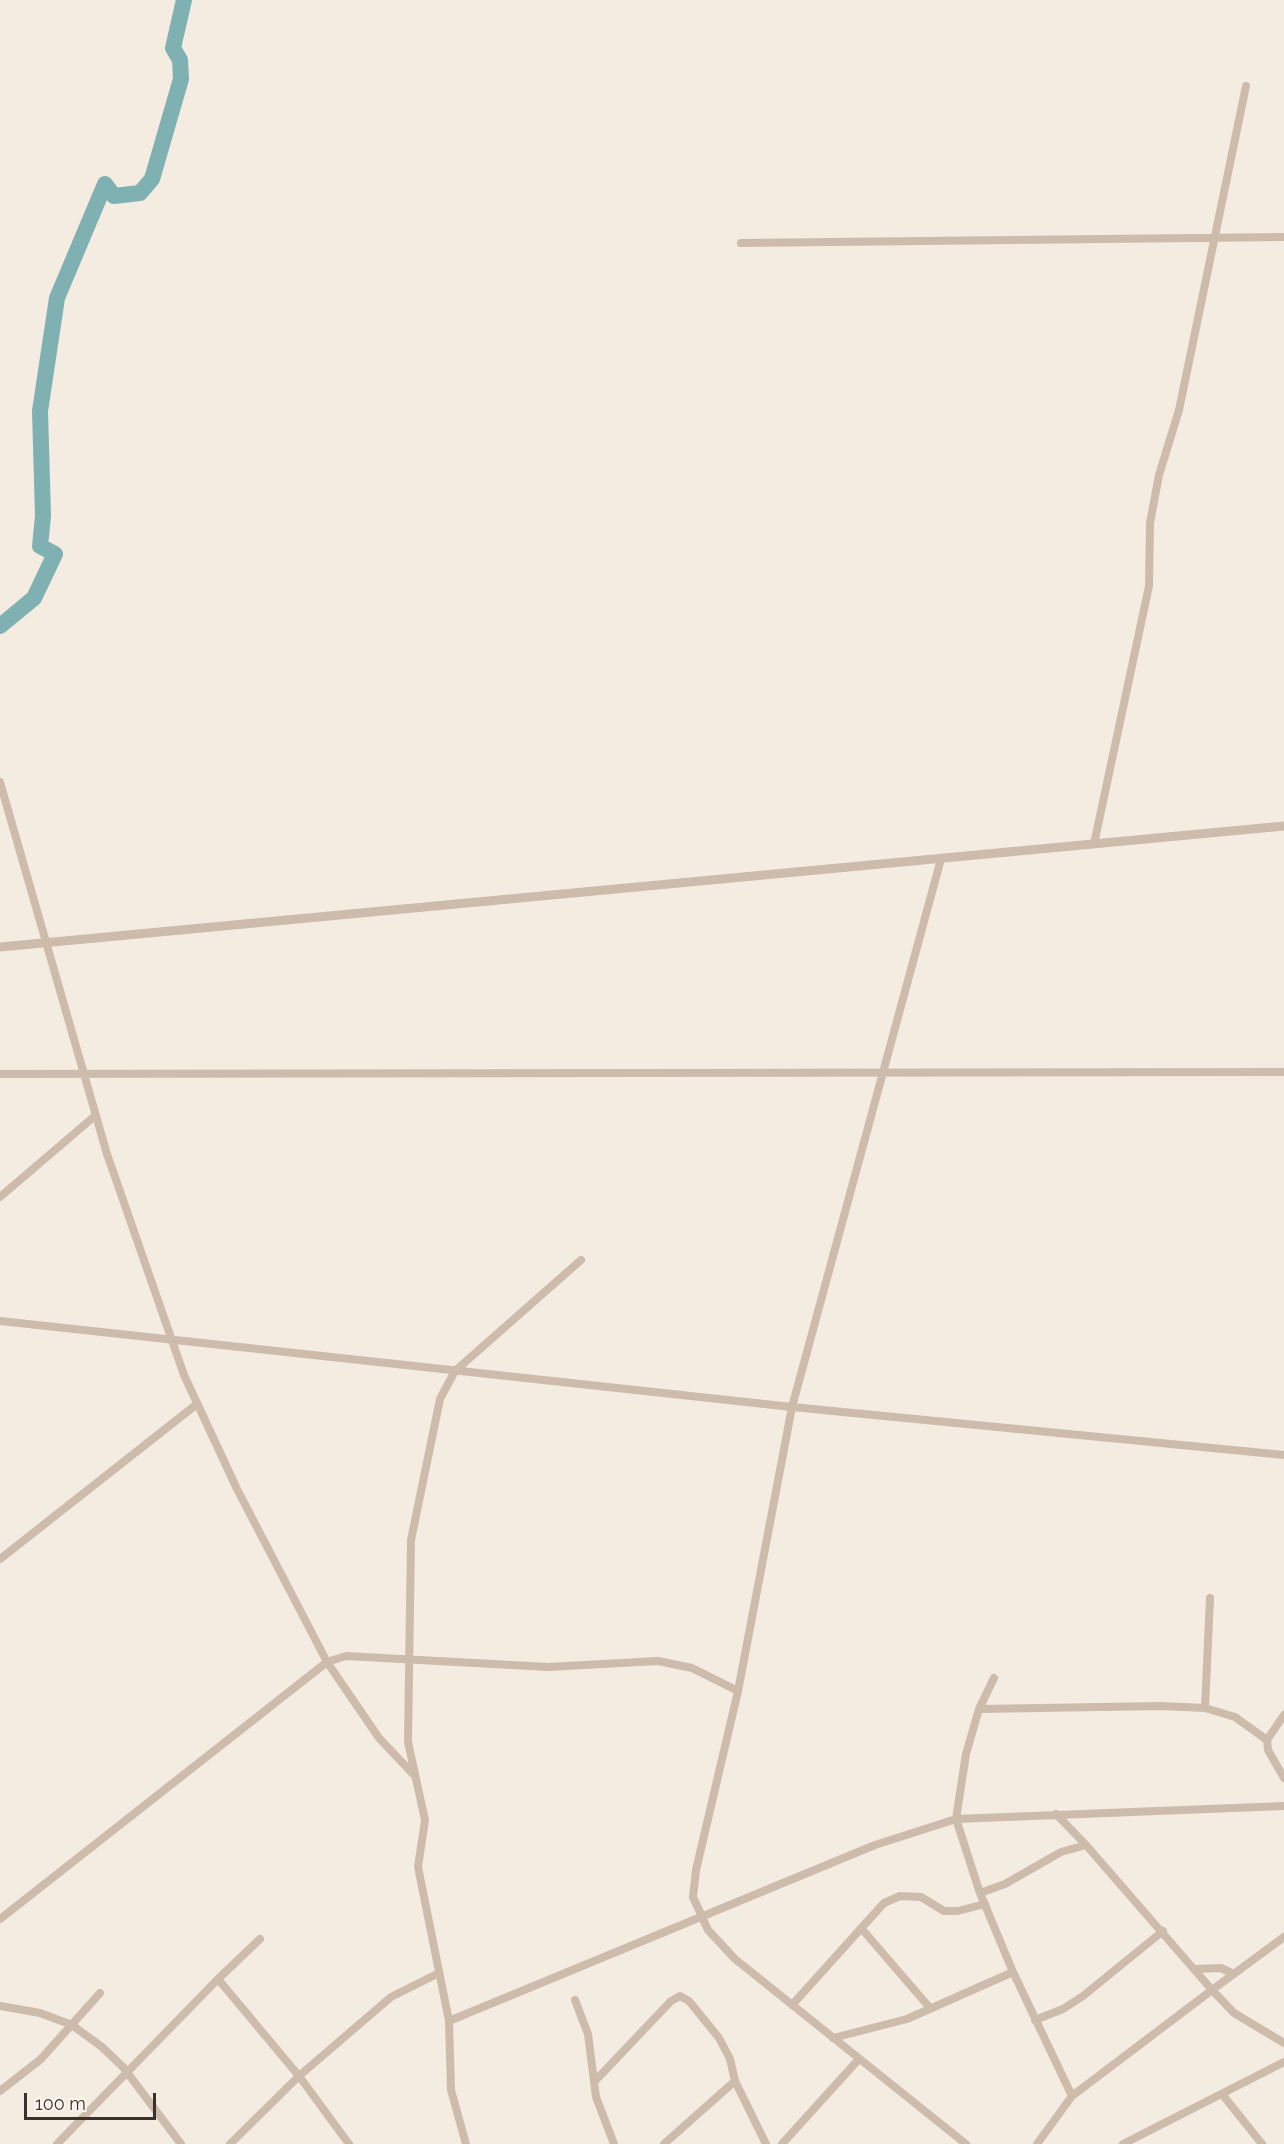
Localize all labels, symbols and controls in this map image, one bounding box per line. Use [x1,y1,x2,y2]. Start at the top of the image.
scale bar [27,2081,159,2119]
text: 100 m [35,2093,86,2114]

